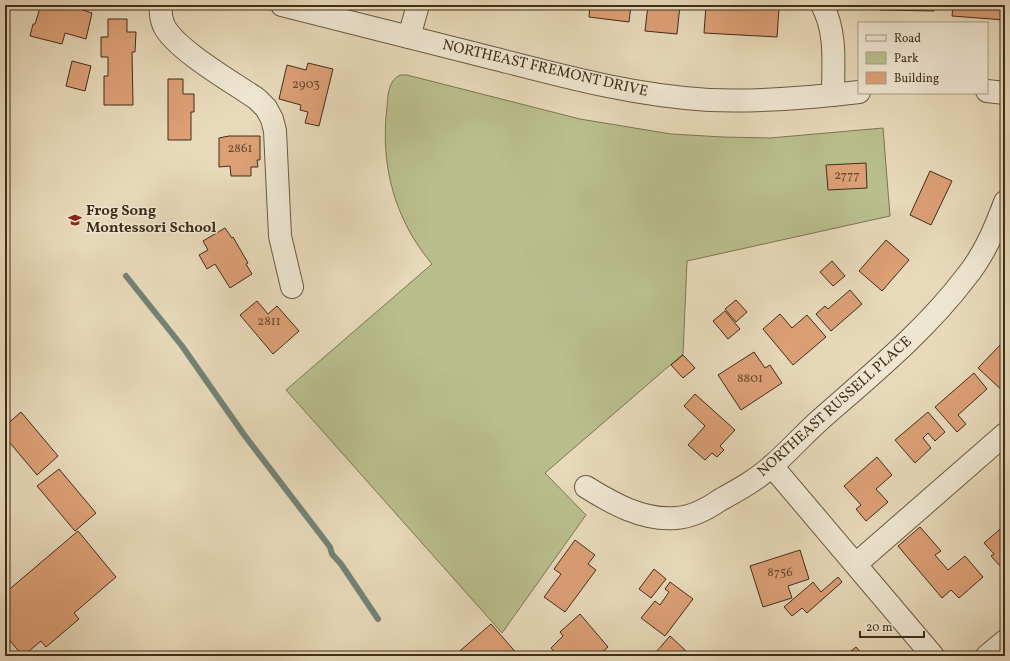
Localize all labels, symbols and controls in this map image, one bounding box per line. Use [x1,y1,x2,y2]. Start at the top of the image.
legend [858,22,988,94]
text: Road [894,31,921,47]
street label: NORTHEAST FREMONT DRIVE [440,35,650,103]
text: Park [894,51,919,67]
text: Building [894,71,939,87]
house number: 2903 [292,76,320,94]
house number: 2861 [227,140,253,158]
house number: 2777 [834,167,860,185]
place label: Frog Song Montessori School [86,201,216,239]
school or university icon: Frog Song Montessori School [67,212,83,228]
house number: 2811 [257,313,281,331]
street label: NORTHEAST RUSSELL PLACE [753,332,917,482]
house number: 8801 [737,370,763,388]
house number: 8756 [767,564,793,582]
scale bar [860,613,924,639]
text: 20 m [866,620,893,636]

